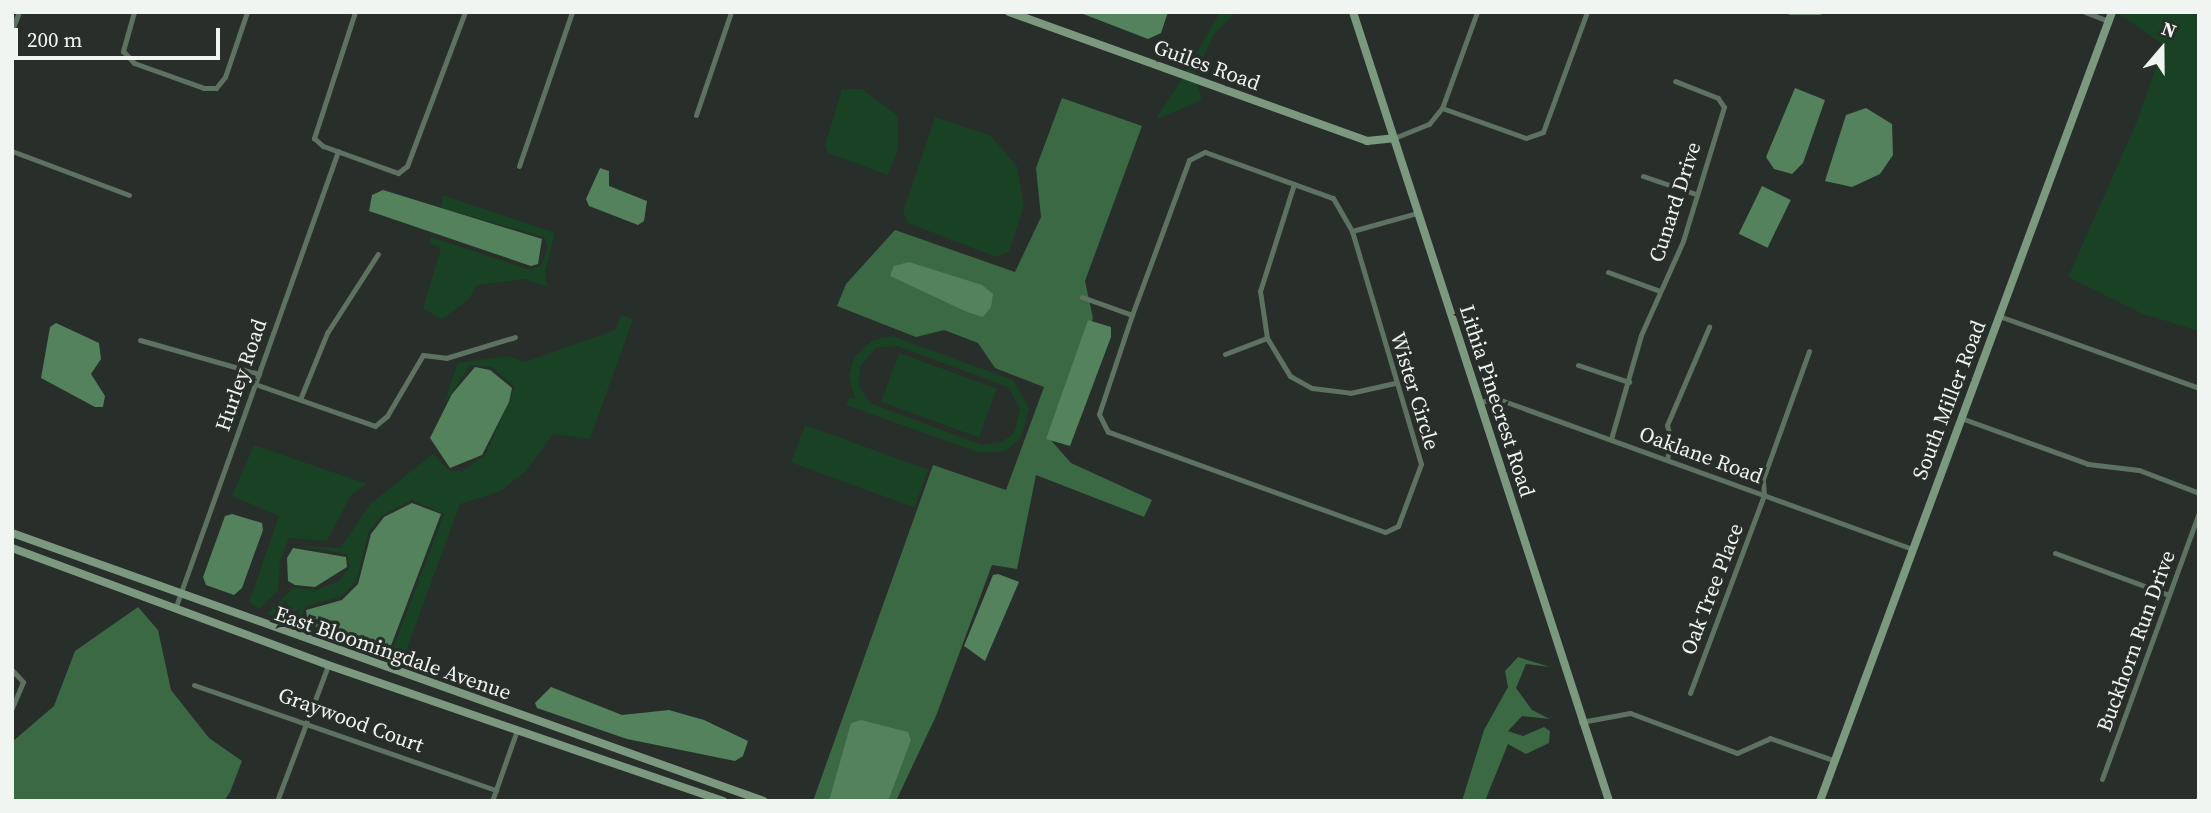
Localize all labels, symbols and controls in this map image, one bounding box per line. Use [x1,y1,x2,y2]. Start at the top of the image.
scale bar [18,14,224,58]
north arrow [2127,14,2197,84]
text: N [2158,15,2180,44]
text: 200 m [27,25,82,54]
street label: Guiles Road [1150,34,1264,96]
street label: Cunard Drive [1644,139,1706,265]
street label: Lithia Pinecrest Road [1454,302,1540,500]
street label: Hurley Road [210,316,272,434]
street label: South Miller Road [1907,317,1991,483]
street label: Wister Circle [1385,329,1445,453]
street label: Oaklane Road [1636,421,1766,489]
street label: Oak Tree Place [1675,520,1749,658]
street label: Buckhorn Run Drive [2092,547,2180,735]
street label: East Bloomingdale Avenue [272,601,514,705]
street label: Graywood Court [275,682,427,758]

